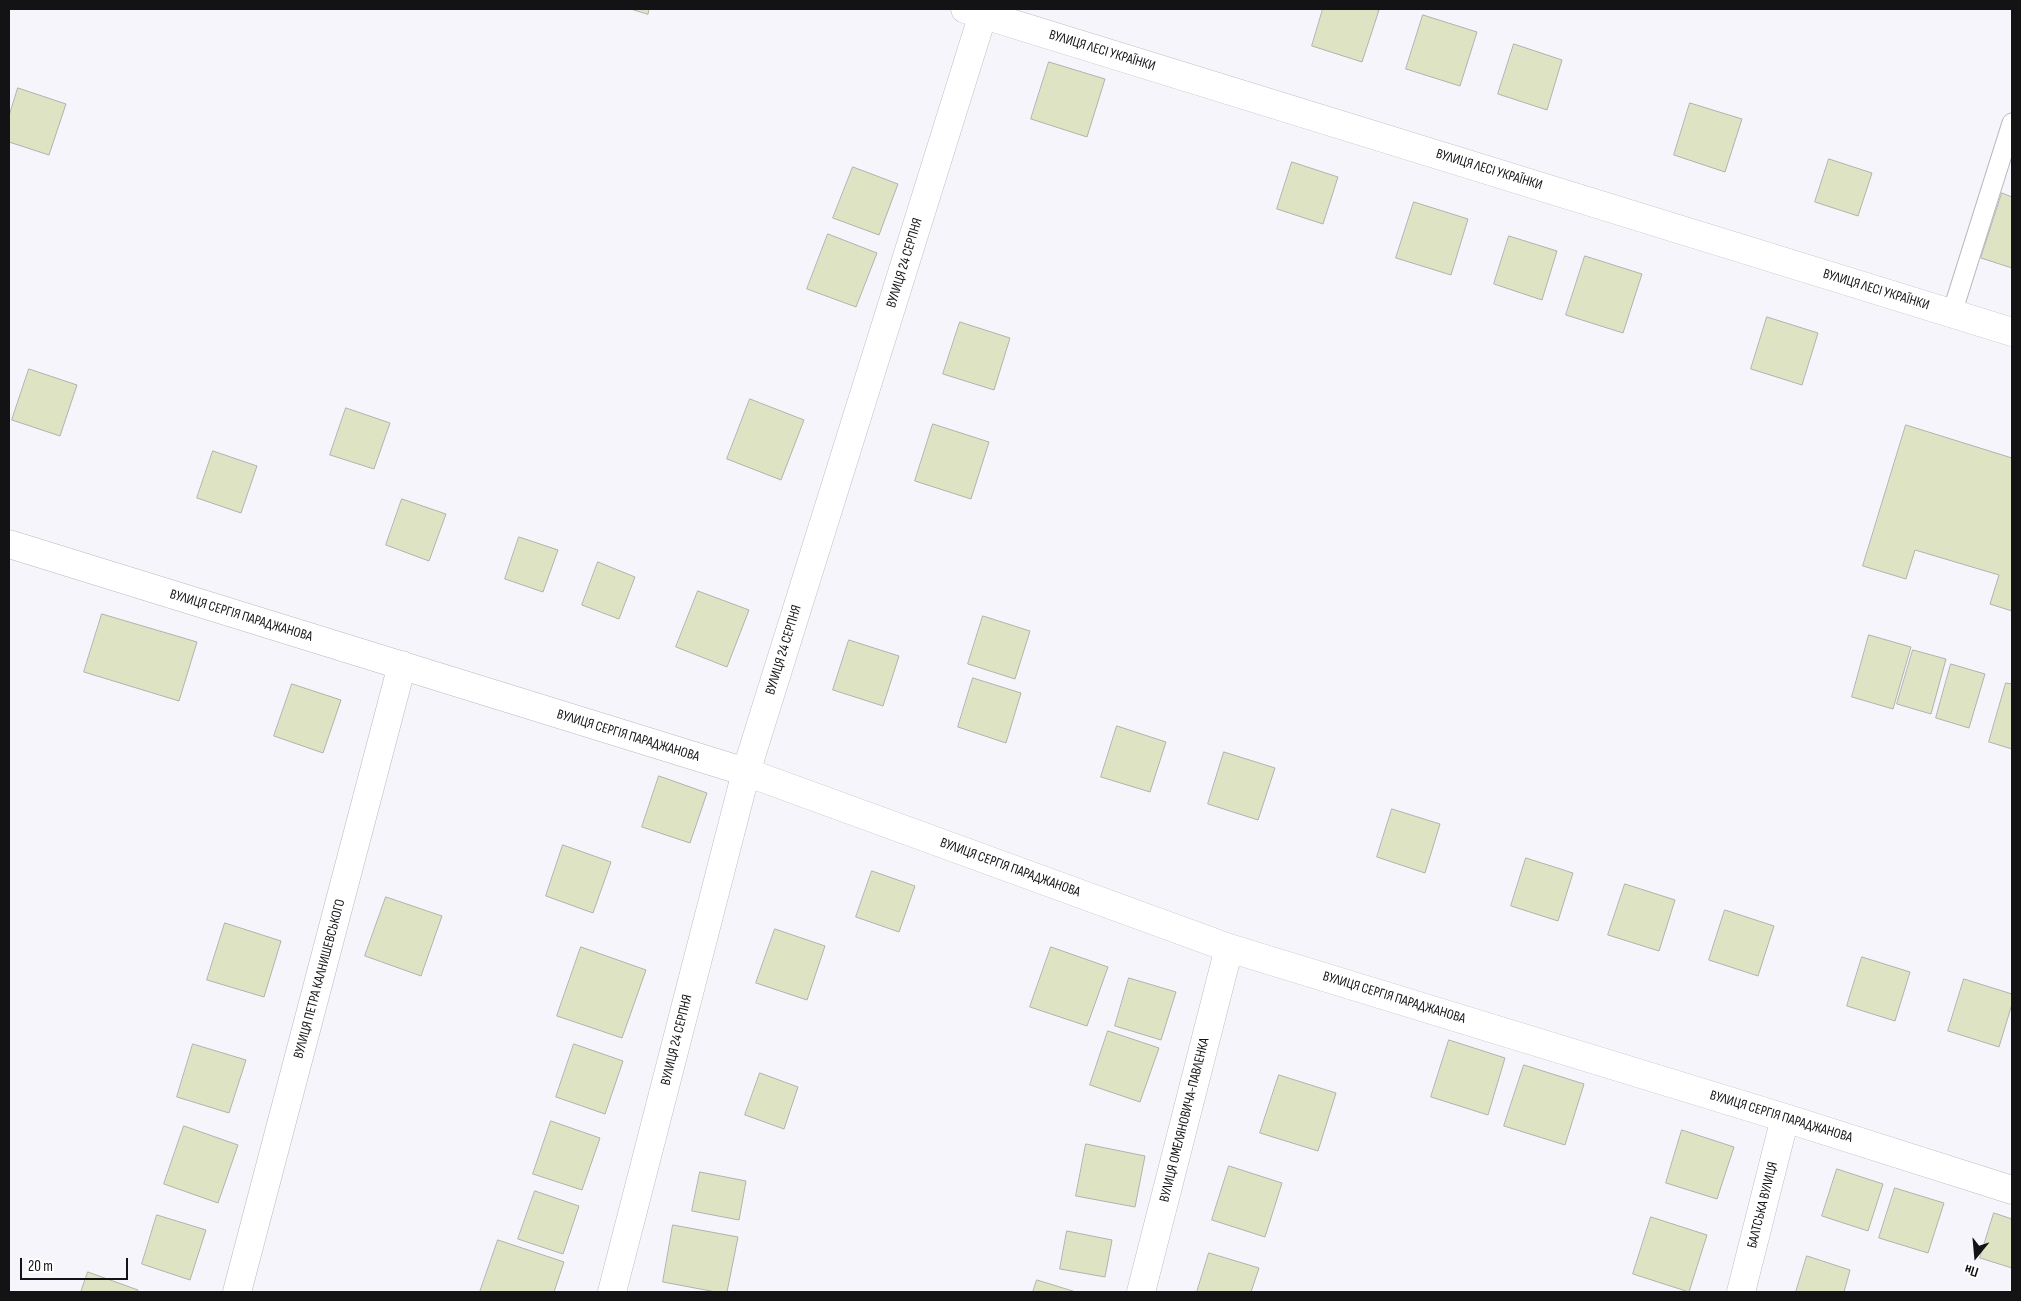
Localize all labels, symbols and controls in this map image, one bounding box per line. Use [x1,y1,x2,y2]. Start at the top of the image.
street label: ВУЛИЦЯ ЛЕСІ УКРАЇНКИ [1047,27,1157,75]
street label: ВУЛИЦЯ ЛЕСІ УКРАЇНКИ [1434,146,1544,194]
street label: ВУЛИЦЯ 24 СЕРПНЯ [883,216,927,310]
street label: ВУЛИЦЯ ЛЕСІ УКРАЇНКИ [1821,266,1931,314]
street label: ВУЛИЦЯ СЕРГІЯ ПАРАДЖАНОВА [168,586,314,646]
street label: ВУЛИЦЯ 24 СЕРПНЯ [762,603,806,697]
street label: ВУЛИЦЯ СЕРГІЯ ПАРАДЖАНОВА [555,706,701,766]
street label: ВУЛИЦЯ СЕРГІЯ ПАРАДЖАНОВА [937,835,1083,901]
street label: ВУЛИЦЯ ПЕТРА КАЛНИШЕВСЬКОГО [291,897,349,1061]
street label: ВУЛИЦЯ СЕРГІЯ ПАРАДЖАНОВА [1321,968,1467,1028]
street label: ВУЛИЦЯ 24 СЕРПНЯ [658,993,696,1087]
street label: ВУЛИЦЯ ОМЕЛЯНОВИЧА-ПАВЛЕНКА [1156,1036,1214,1204]
street label: ВУЛИЦЯ СЕРГІЯ ПАРАДЖАНОВА [1708,1087,1854,1147]
street label: БАЛТСЬКА ВУЛИЦЯ [1744,1160,1782,1250]
north arrow [1951,1231,2001,1281]
scale bar [22,1248,130,1280]
text: 20 m [28,1257,53,1276]
text: Пн [1963,1261,1980,1281]

